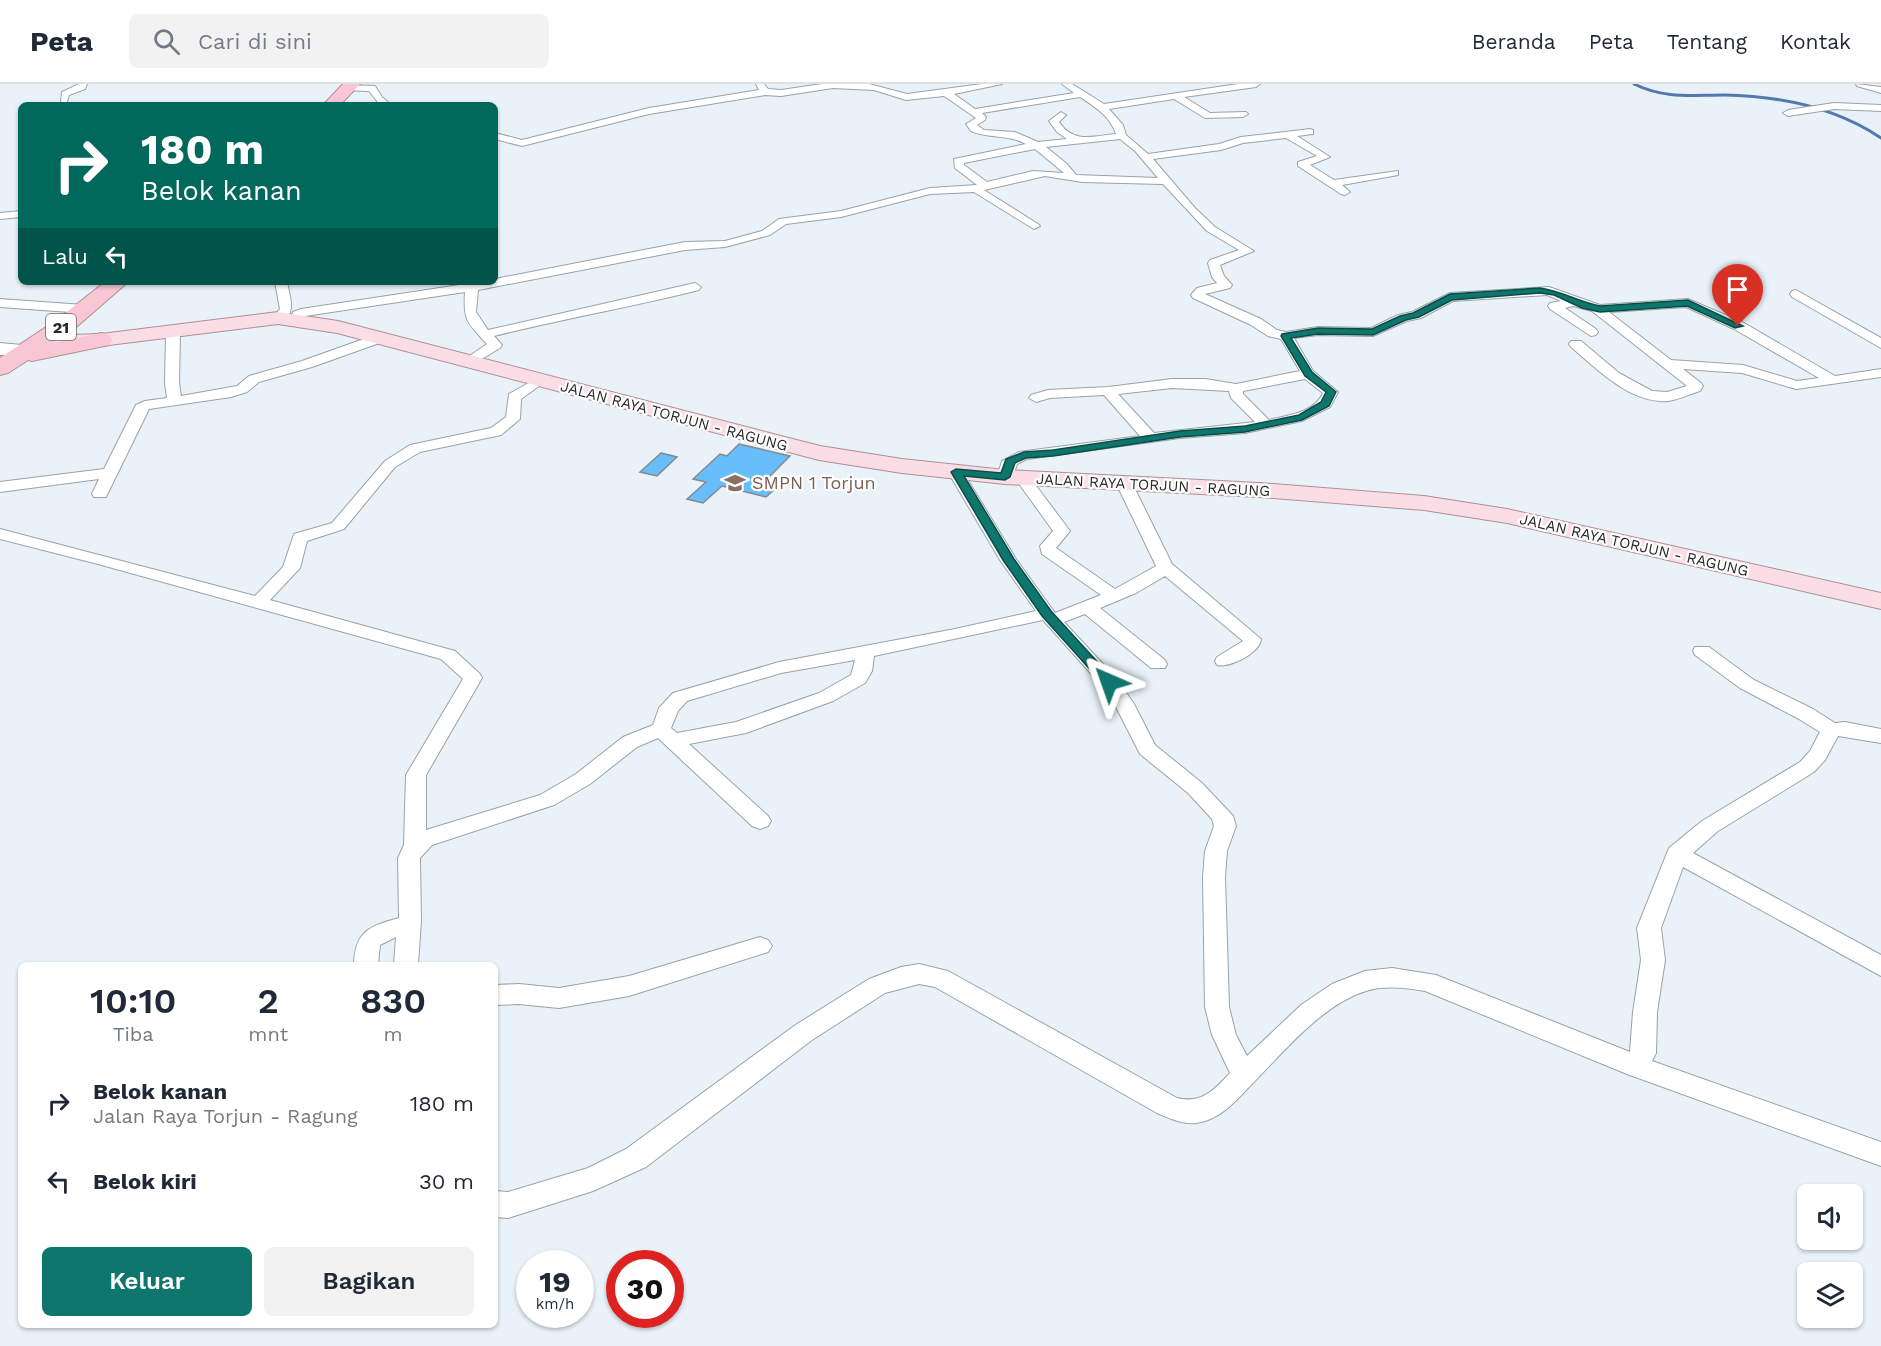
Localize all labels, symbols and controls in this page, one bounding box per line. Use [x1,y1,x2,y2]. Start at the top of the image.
search box [129,14,549,68]
text: Peta [30,25,93,58]
icon: search [150,25,183,58]
text: Cari di sini [198,29,312,54]
text: Beranda [1472,29,1556,54]
text: Peta [1589,29,1634,54]
text: Tentang [1667,29,1747,54]
text: Kontak [1780,29,1851,54]
text: 180 m [141,125,264,174]
icon: right [42,126,120,204]
text: Belok kanan [141,175,302,207]
icon: left [100,240,133,273]
text: Lalu [42,244,88,269]
pin [1712,264,1763,326]
icon: arrive [1721,273,1754,306]
road number: 21 [46,314,76,340]
street label: JALAN RAYA TORJUN - RAGUNG [558,377,790,455]
street label: JALAN RAYA TORJUN - RAGUNG [1035,470,1271,500]
school or university icon: SMPN 1 Torjun [723,471,747,495]
place label: SMPN 1 Torjun [752,472,876,493]
street label: JALAN RAYA TORJUN - RAGUNG [1518,510,1750,580]
position arrow [1077,650,1141,714]
text: 10:10 [90,980,176,1022]
text: 2 [258,980,279,1022]
text: 830 [360,980,426,1022]
text: Tiba [113,1022,154,1046]
text: mnt [248,1022,288,1046]
text: m [383,1022,403,1046]
text: Belok kanan [93,1079,227,1104]
icon: right [42,1087,75,1120]
text: 180 m [410,1091,474,1116]
text: Jalan Raya Torjun - Ragung [93,1104,358,1128]
icon: left [42,1165,75,1198]
text: Belok kiri [93,1169,197,1194]
text: 30 m [419,1169,474,1194]
map controls [1797,1184,1863,1328]
button: sound [1797,1184,1863,1250]
button: Keluar [42,1247,252,1316]
button: Bagikan [264,1247,474,1316]
speed limit sign: 30 [606,1250,684,1328]
button: layers [1797,1262,1863,1328]
text: 19 [539,1264,571,1299]
text: km/h [536,1295,574,1313]

